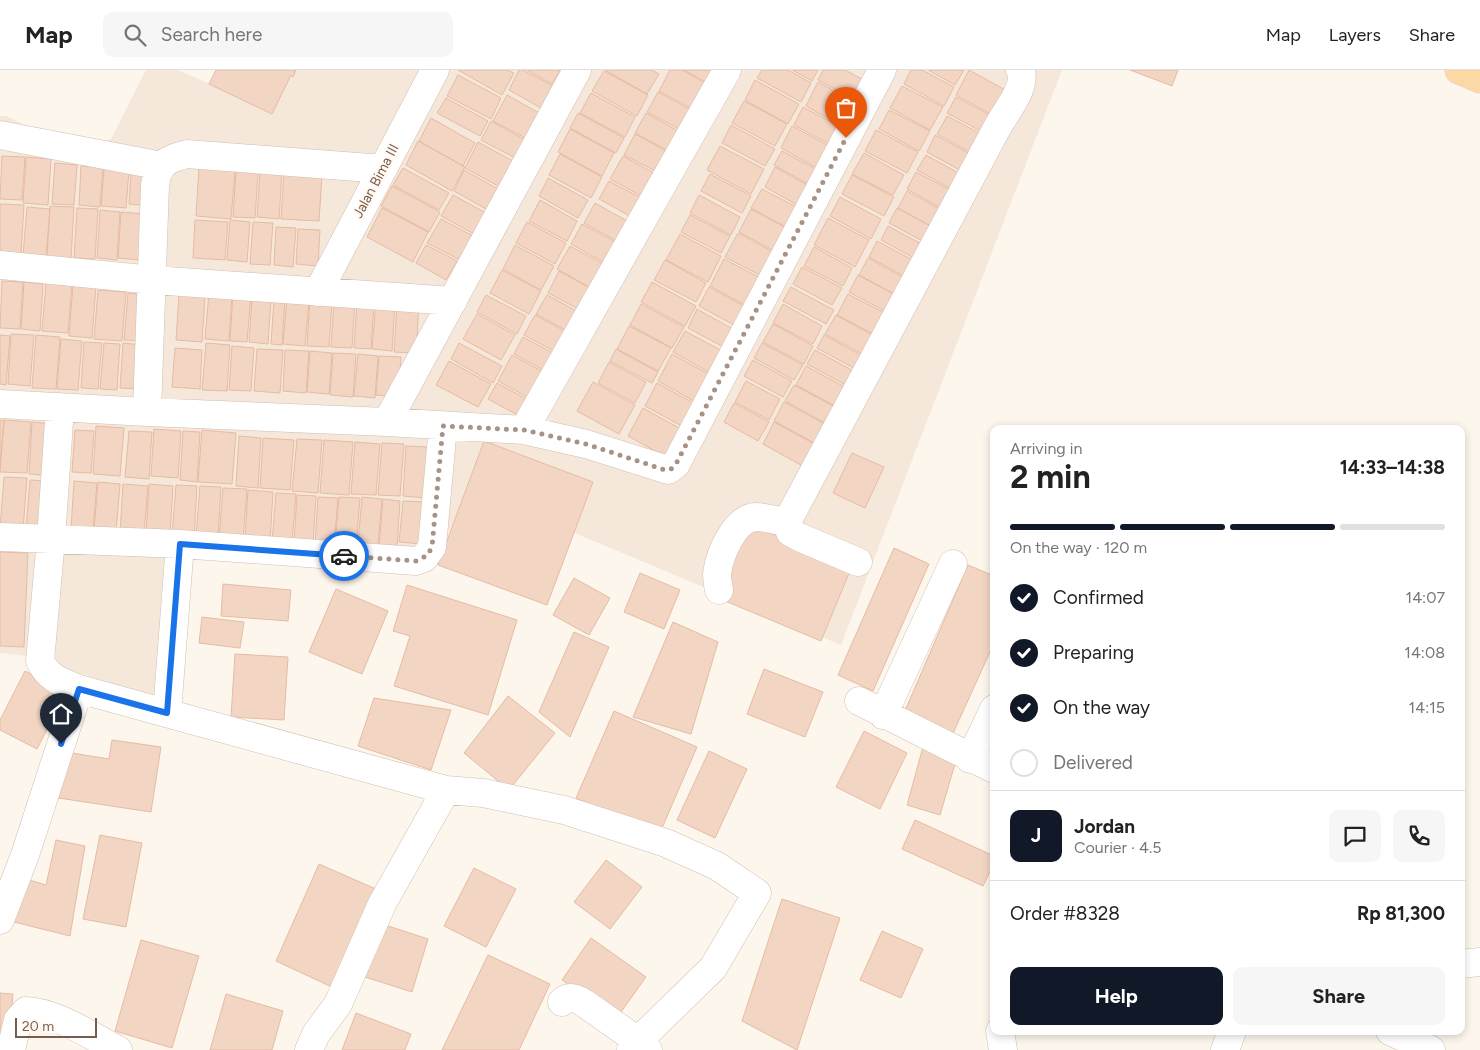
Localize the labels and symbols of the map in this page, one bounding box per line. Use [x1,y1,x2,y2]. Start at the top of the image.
pin [825,87,867,138]
street label: Jalan Bima III [349,141,403,221]
courier [319,531,369,581]
pin [40,693,82,744]
scale bar [15,1015,98,1038]

